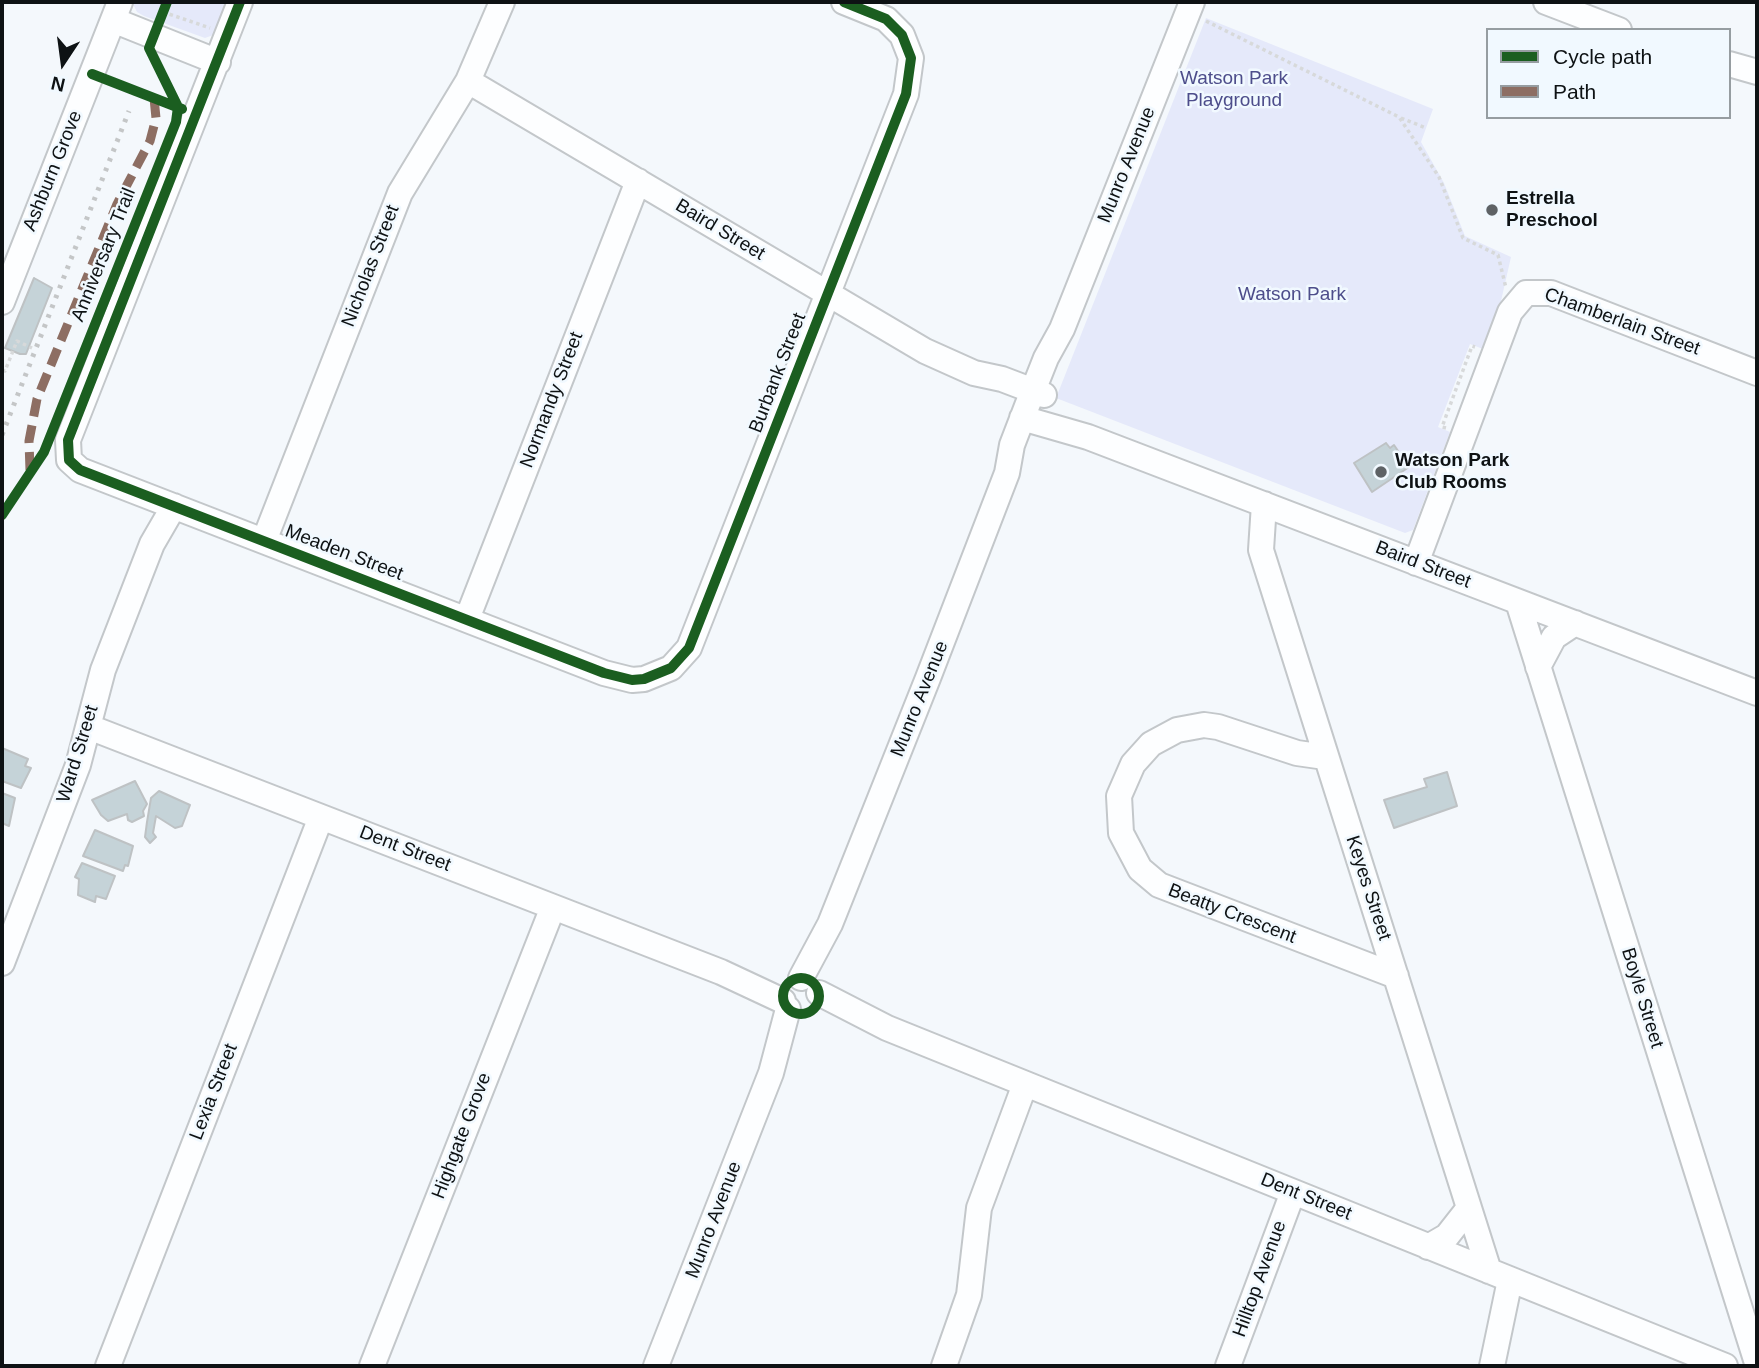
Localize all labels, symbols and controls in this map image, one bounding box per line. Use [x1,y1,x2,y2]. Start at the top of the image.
north arrow [28,28,98,98]
legend [1486,28,1731,119]
text: Cycle path [1553,45,1652,68]
park label: Watson Park Playground [1180,68,1288,112]
text: N [49,72,67,96]
text: Path [1553,80,1596,103]
street label: Munro Avenue [1093,104,1161,226]
street label: Ashburn Grove [18,107,88,235]
street label: Anniversary Trail [67,185,141,325]
place label: Estrella Preschool [1506,188,1598,232]
street label: Baird Street [671,194,769,266]
street label: Nicholas Street [337,202,405,330]
marker: Estrella Preschool [1484,202,1500,218]
street label: Chamberlain Street [1541,283,1703,361]
park label: Watson Park [1238,284,1346,306]
street label: Burbank Street [745,310,811,436]
street label: Normandy Street [516,329,588,471]
place label: Watson Park Club Rooms [1395,450,1509,494]
marker: Watson Park Club Rooms [1373,464,1389,480]
street label: Meaden Street [282,520,406,586]
street label: Baird Street [1372,536,1474,594]
street label: Munro Avenue [886,638,954,760]
street label: Ward Street [52,703,104,805]
street label: Dent Street [356,821,454,877]
street label: Keyes Street [1340,833,1396,943]
street label: Beatty Crescent [1165,879,1299,949]
street label: Boyle Street [1616,945,1668,1051]
street label: Lexia Street [185,1041,243,1143]
street label: Highgate Grove [428,1070,496,1202]
street label: Munro Avenue [681,1158,747,1282]
street label: Dent Street [1257,1168,1355,1226]
street label: Hilltop Avenue [1228,1218,1292,1340]

